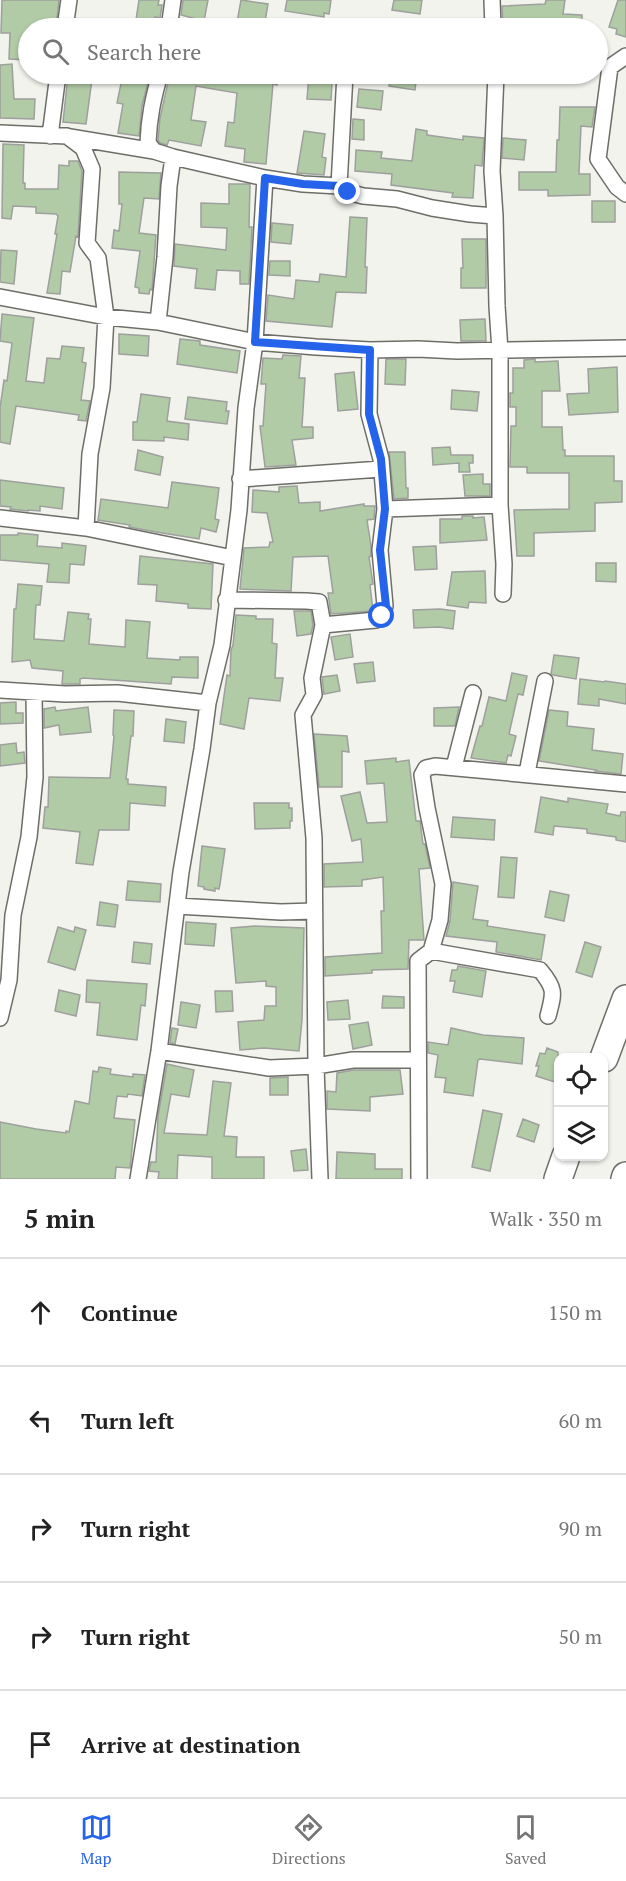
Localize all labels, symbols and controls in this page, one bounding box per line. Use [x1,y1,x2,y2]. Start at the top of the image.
search box [18,18,608,84]
icon: search [39,35,72,68]
text: Search here [87,37,201,66]
route end [334,178,360,204]
route start [368,602,394,628]
map controls [554,1053,608,1161]
button: locate [554,1053,608,1107]
button: layers [554,1107,608,1161]
text: 5 min [24,1201,95,1235]
text: Walk · 350 m [490,1205,602,1232]
icon: ahead [24,1296,57,1329]
text: Continue [81,1298,178,1327]
text: 150 m [548,1299,602,1326]
icon: left [24,1404,57,1437]
text: Turn left [81,1406,174,1435]
text: 60 m [559,1407,602,1434]
icon: right [24,1512,57,1545]
text: Turn right [81,1514,190,1543]
text: 90 m [559,1515,602,1542]
icon: right [24,1620,57,1653]
text: Turn right [81,1622,190,1651]
text: 50 m [559,1623,602,1650]
icon: arrive [24,1728,57,1761]
text: Arrive at destination [81,1730,300,1759]
tab: Map [80,1811,113,1869]
tab: Directions [272,1811,346,1869]
tab: Saved [505,1811,546,1869]

